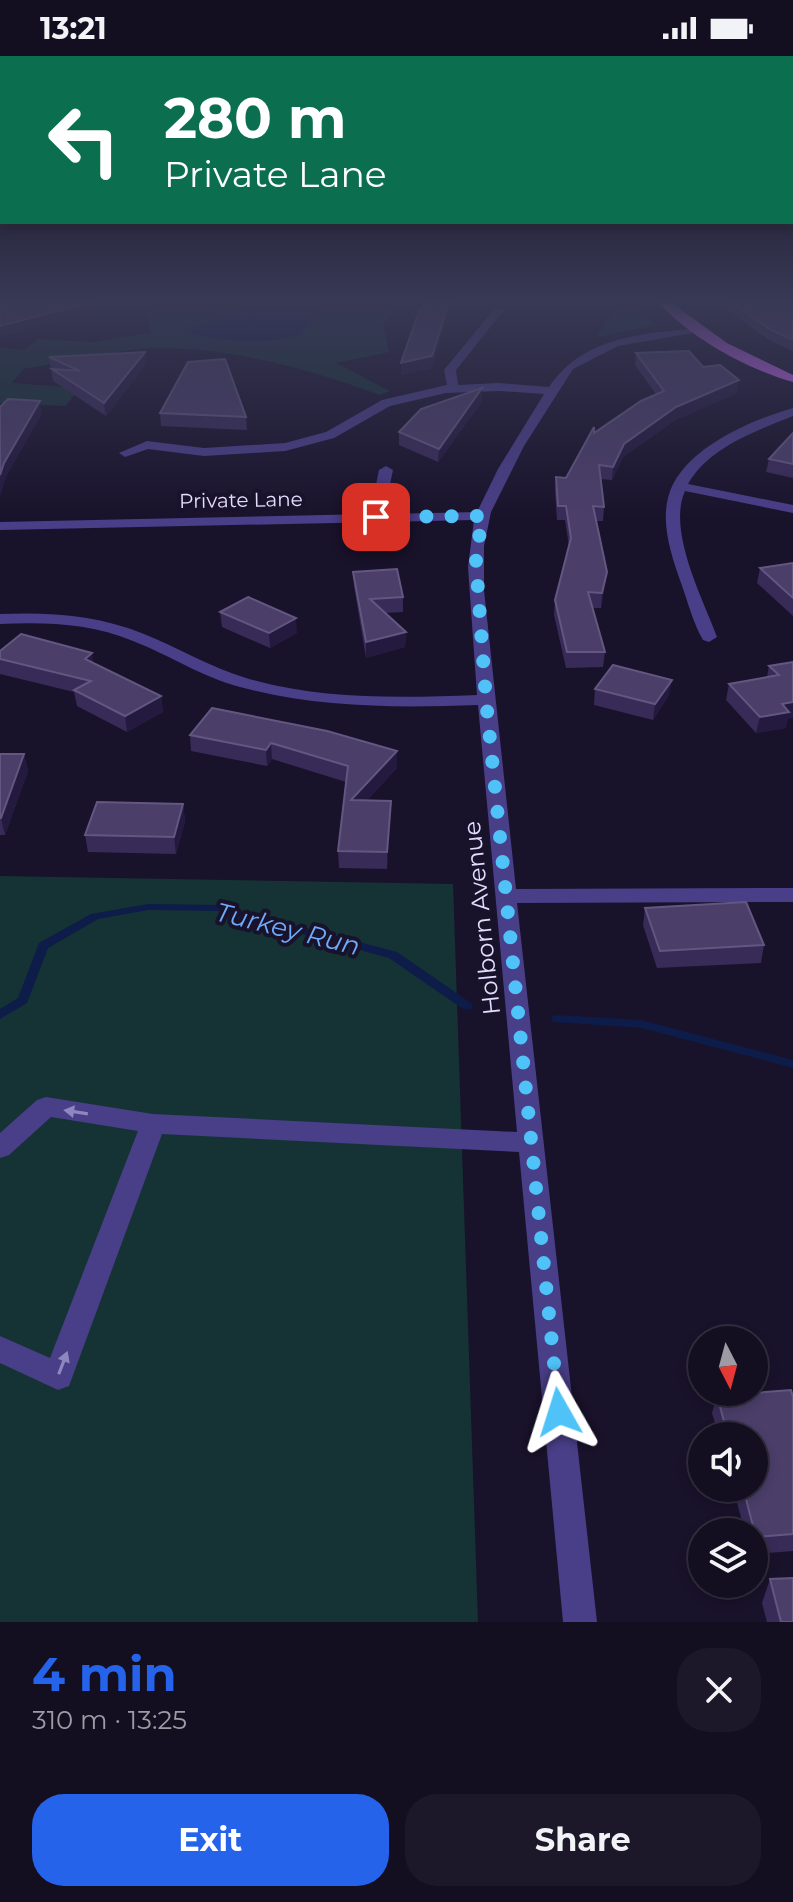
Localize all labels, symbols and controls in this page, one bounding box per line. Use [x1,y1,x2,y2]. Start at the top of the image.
text: 13:21 [40,10,107,47]
text: 280 m [164,84,347,152]
icon: left [32,88,136,192]
text: Private Lane [164,152,387,196]
pin [342,483,410,551]
street label: Private Lane [179,487,303,513]
icon: arrive [354,495,398,539]
street label: Holborn Avenue [457,820,506,1016]
water label: Turkey Run [213,896,363,962]
one-way arrow [63,1105,88,1118]
north arrow [688,1326,768,1406]
map controls [688,1326,768,1598]
one-way arrow [57,1351,70,1375]
position arrow [517,1370,601,1454]
button: sound [688,1422,768,1502]
button: layers [688,1518,768,1598]
text: 4 min [32,1645,177,1703]
button: close [677,1648,761,1732]
text: 310 m · 13:25 [32,1704,187,1736]
button: Exit [32,1794,389,1886]
button: Share [405,1794,761,1886]

